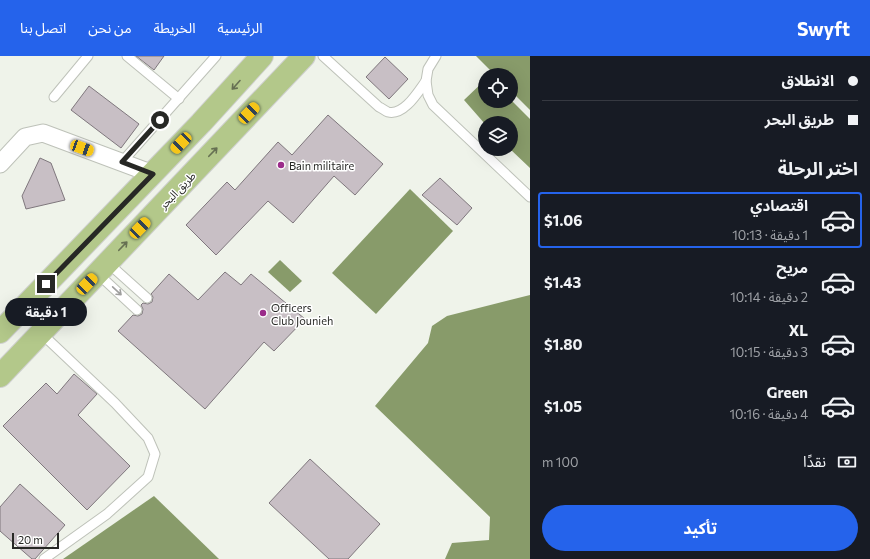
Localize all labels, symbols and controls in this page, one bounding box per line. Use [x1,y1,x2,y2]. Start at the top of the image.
text: Swyft [797,17,850,40]
text: اتصل بنا [20,19,66,36]
text: من نحن [88,19,132,36]
text: الخريطة [154,19,195,36]
text: الرئيسية [217,19,262,36]
map controls [478,68,518,156]
button: locate [478,68,518,108]
text: الانطلاق [782,71,834,89]
one-way arrow [231,80,241,90]
car [236,100,262,126]
text: طريق البحر [765,110,834,128]
route start [151,111,169,129]
button: layers [478,116,518,156]
car [168,130,194,156]
car [69,138,95,158]
one-way arrow [208,147,218,157]
text: اختر الرحلة [778,157,858,179]
place label: Bain militaire [289,159,354,172]
marker: Bain militaire [276,160,286,170]
street label: طريق البحر [156,169,199,213]
text: اقتصادي [750,196,808,214]
icon: car [820,202,856,238]
text: $1.06 [544,211,582,229]
car [127,215,153,241]
text: 1 دقيقة · 10:13 [732,227,808,243]
one-way arrow [118,241,128,251]
text: مريح [776,258,808,276]
icon: car [820,264,856,300]
car [74,271,100,297]
text: $1.43 [544,273,581,291]
route end [37,275,55,293]
one-way arrow [112,287,122,296]
text: 2 دقيقة · 10:14 [730,289,808,305]
callout: 1 دقيقة [5,298,87,326]
place label: Officers Club Jounieh [271,301,333,328]
text: 1 دقيقة [25,304,67,320]
marker: Officers Club Jounieh [258,308,268,318]
text: XL [789,321,808,339]
icon: car [820,326,856,362]
text: $1.80 [544,335,582,353]
text: 3 دقيقة · 10:15 [730,344,808,360]
text: Green [767,383,808,401]
icon: car [820,388,856,424]
text: $1.05 [544,397,582,415]
text: 4 دقيقة · 10:16 [729,406,808,422]
icon: cash [836,451,858,473]
text: نقدًا [803,452,826,470]
text: 100 m [542,454,578,470]
button: تأكيد [542,505,858,551]
scale bar [12,531,59,550]
text: 20 m [18,533,43,546]

